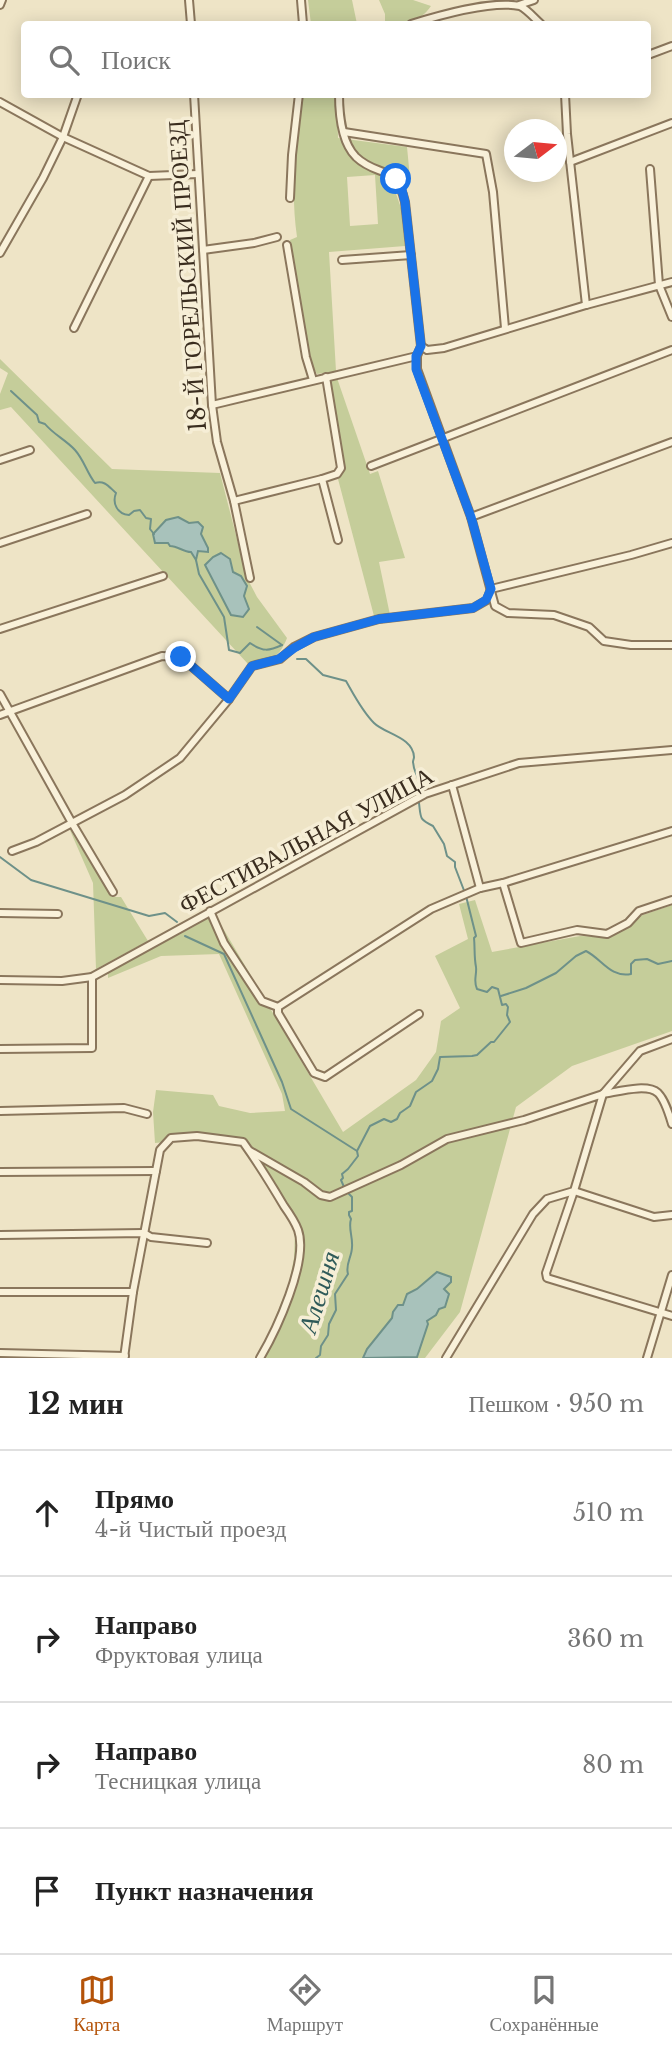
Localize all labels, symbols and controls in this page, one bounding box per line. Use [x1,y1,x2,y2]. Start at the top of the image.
search box [21,21,651,98]
icon: search [45,41,83,79]
text: Поиск [101,44,171,76]
street label: 18-Й ГОРЕЛЬСКИЙ ПРОЕЗД [162,119,212,433]
north arrow [504,119,567,182]
route start [380,163,411,194]
route end [165,641,196,672]
street label: ФЕСТИВАЛЬНАЯ УЛИЦА [174,760,439,919]
water label: Алешня [291,1247,347,1339]
text: 12 мин [28,1385,124,1422]
text: Пешком · 950 m [469,1390,644,1418]
text: Прямо [95,1483,174,1515]
icon: ahead [28,1494,66,1532]
text: 510 m [573,1499,644,1527]
text: 4-й Чистый проезд [95,1515,286,1543]
text: Направо [95,1609,197,1641]
icon: right [28,1620,66,1658]
text: 360 m [567,1625,644,1653]
text: Фруктовая улица [95,1641,263,1669]
text: Направо [95,1735,197,1767]
icon: right [28,1746,66,1784]
text: 80 m [582,1751,644,1779]
text: Тесницкая улица [95,1767,261,1795]
icon: arrive [28,1872,66,1910]
text: Пункт назначения [95,1875,313,1907]
tab: Карта [73,1971,120,2036]
tab: Маршрут [267,1971,343,2036]
tab: Сохранённые [490,1971,599,2036]

